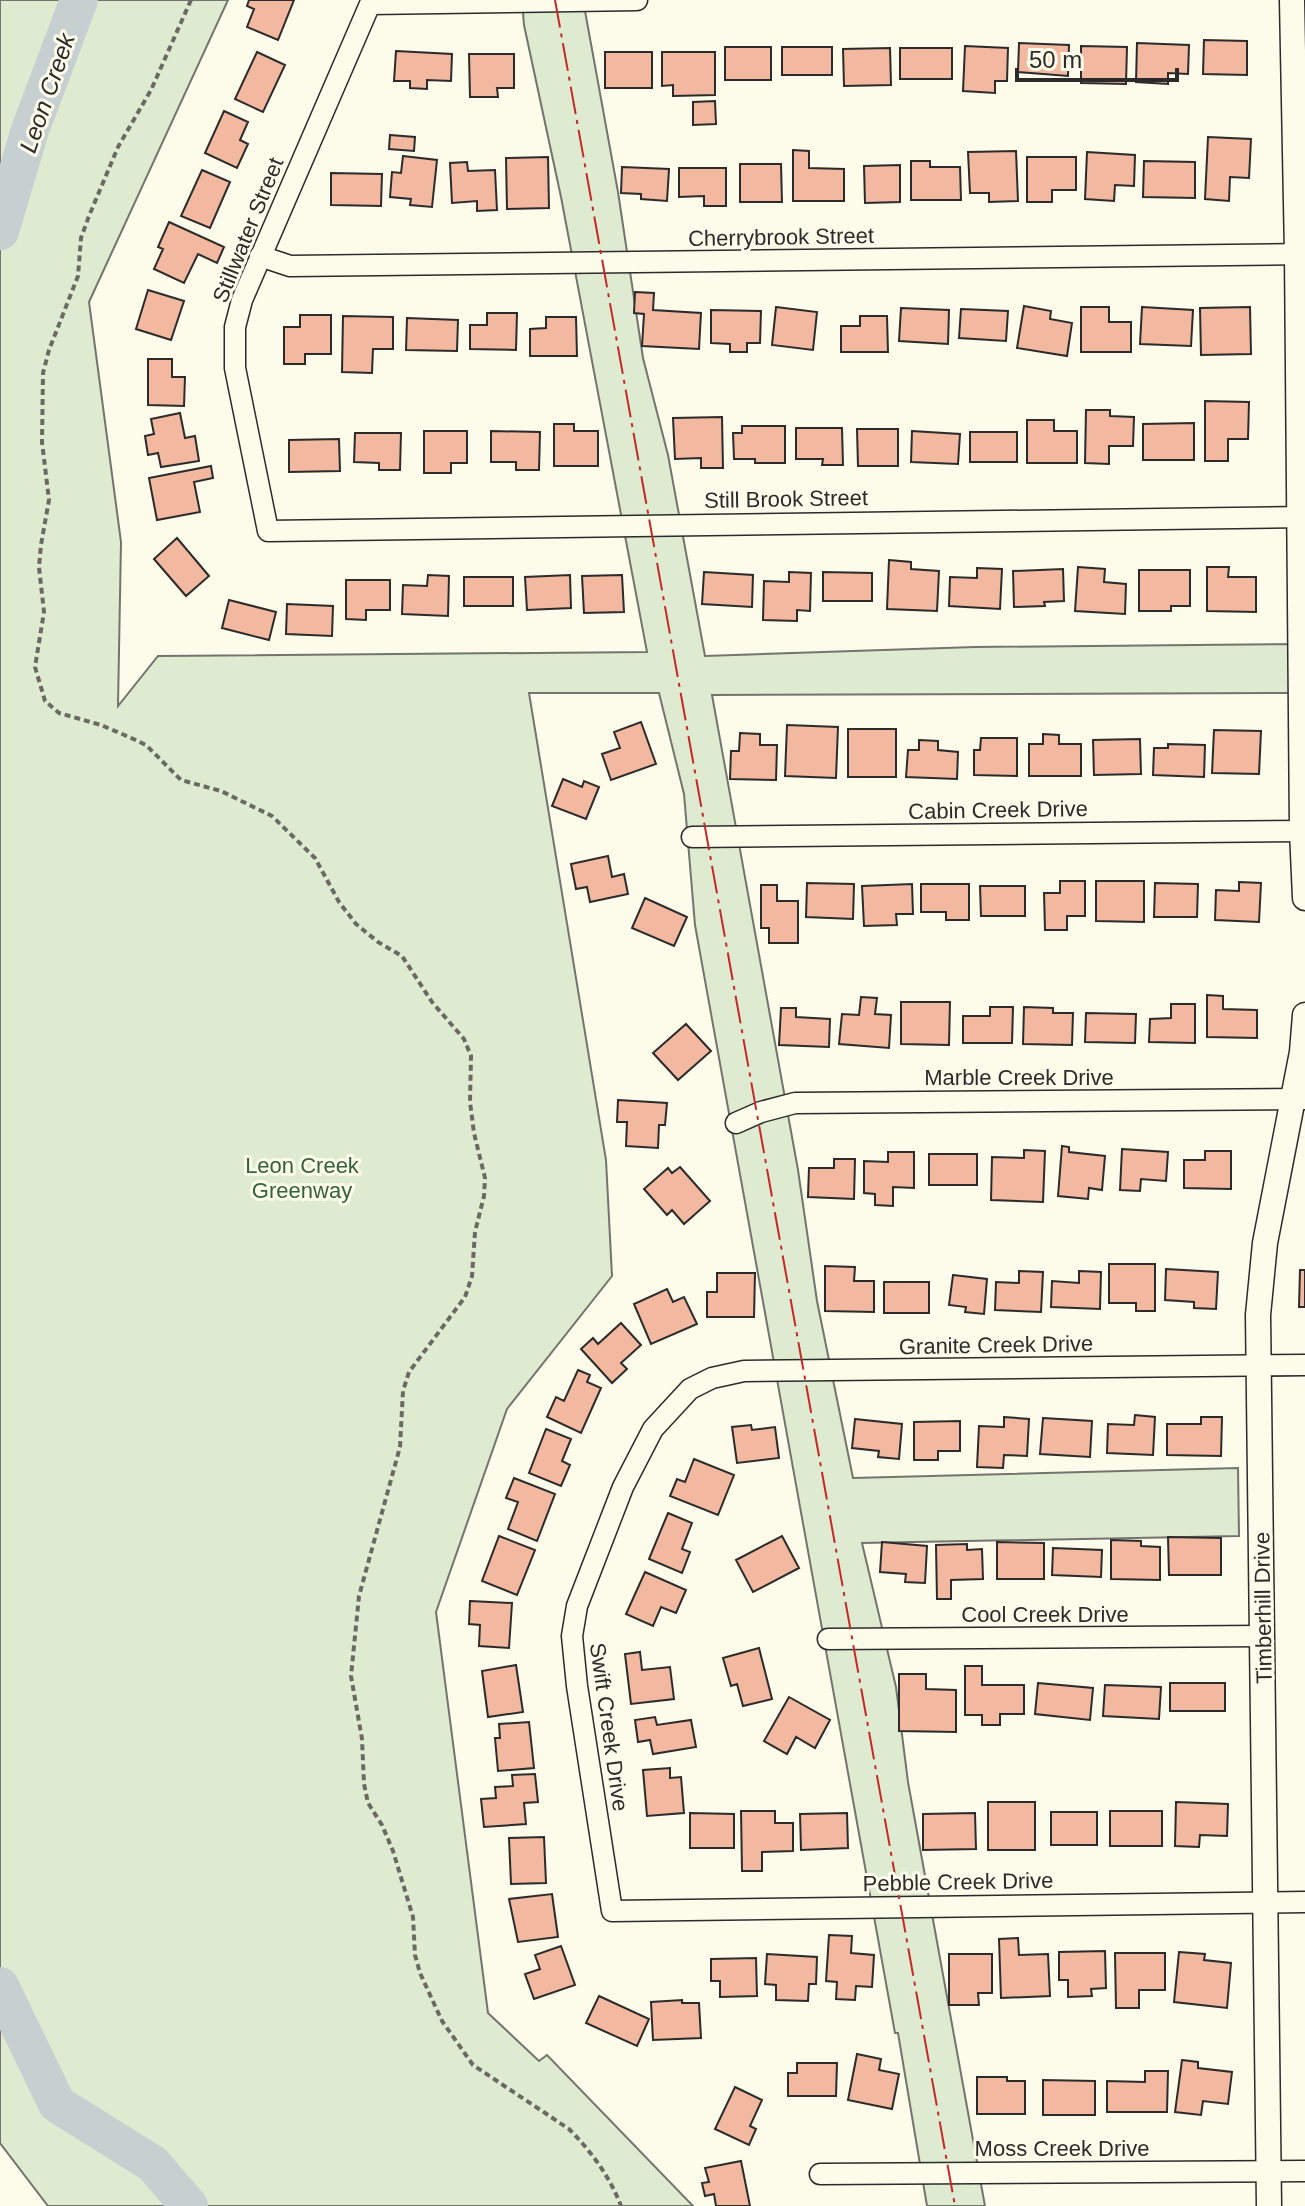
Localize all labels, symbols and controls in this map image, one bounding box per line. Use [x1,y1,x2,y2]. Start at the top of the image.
water label: Leon Creek [14,28,81,156]
scale bar [1017,32,1177,82]
text: 50 m [1029,46,1082,73]
street label: Stillwater Street [208,154,288,306]
street label: Cherrybrook Street [688,223,874,251]
street label: Still Brook Street [704,485,868,513]
street label: Cabin Creek Drive [908,796,1088,824]
street label: Marble Creek Drive [924,1065,1114,1090]
park label: Leon Creek Greenway [245,1153,360,1203]
street label: Granite Creek Drive [899,1331,1093,1359]
street label: Timberhill Drive [1249,1532,1277,1684]
street label: Cool Creek Drive [961,1602,1129,1627]
street label: Swift Creek Drive [585,1641,633,1813]
street label: Pebble Creek Drive [862,1868,1054,1896]
street label: Moss Creek Drive [975,2136,1149,2161]

